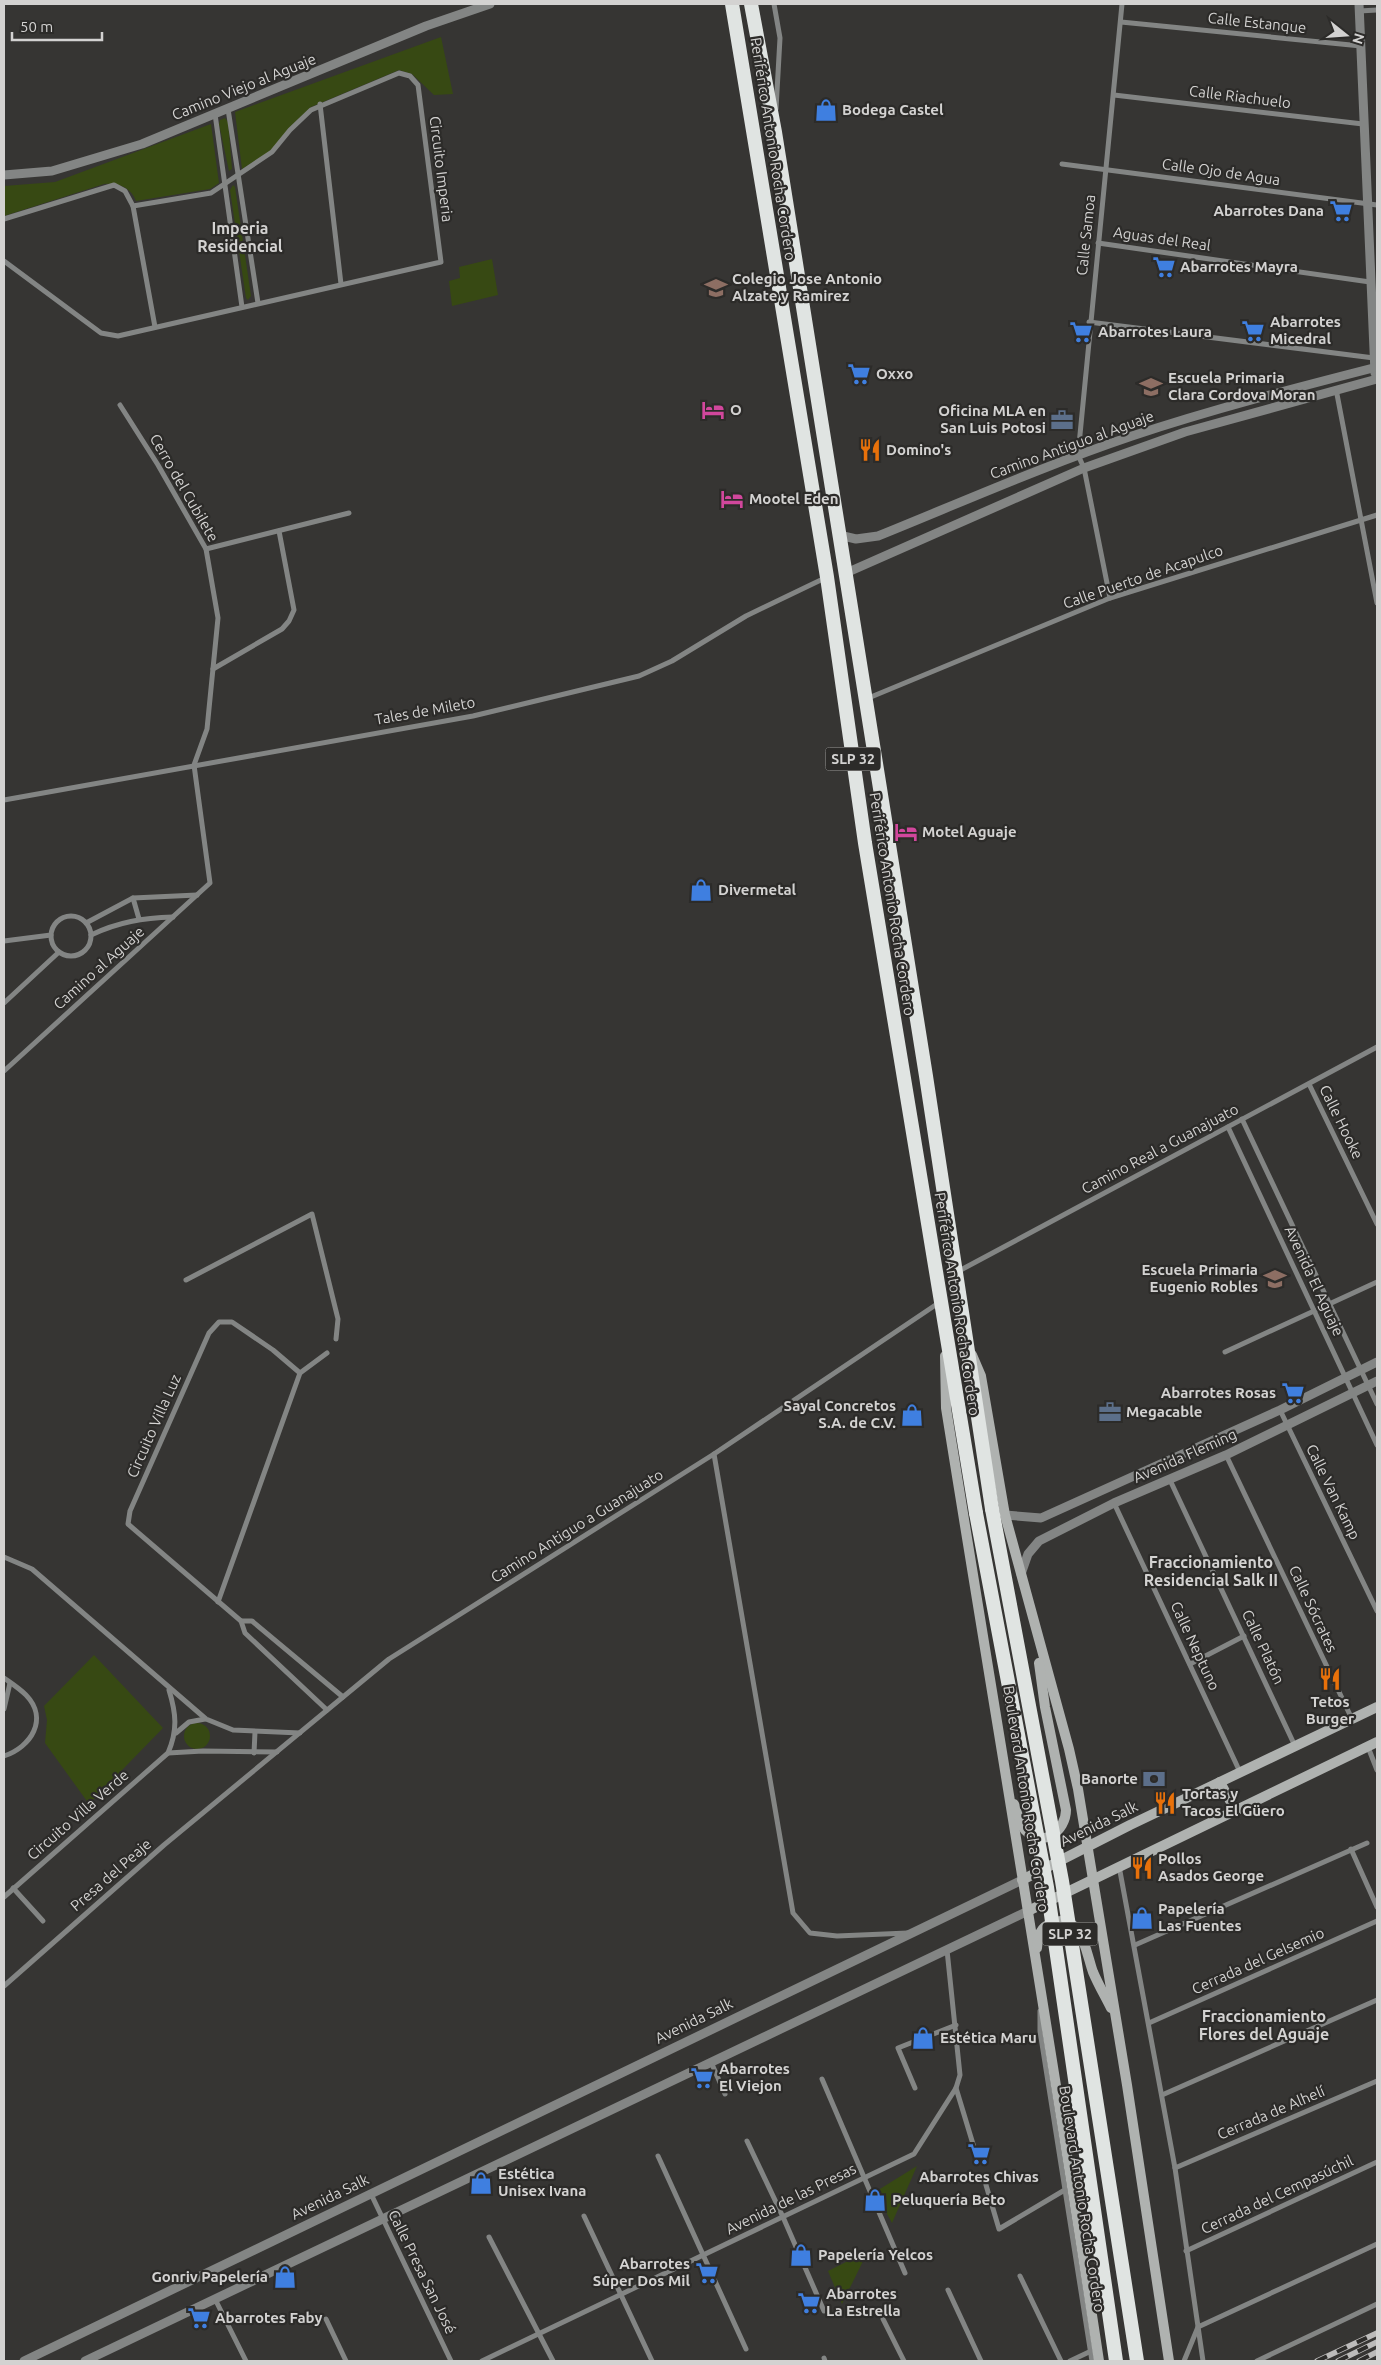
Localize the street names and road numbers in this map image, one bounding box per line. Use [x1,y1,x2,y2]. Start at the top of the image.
street label: Calle Estanque [1207,9,1307,36]
street label: Periférico Antonio Rocha Cordero [747,36,800,262]
street label: Camino Viejo al Aguaje [169,50,318,123]
street label: Calle Riachuelo [1188,82,1292,111]
street label: Circuito Imperia [427,115,456,223]
street label: Calle Ojo de Agua [1161,155,1281,188]
street label: Calle Samoa [1073,194,1098,276]
street label: Aguas del Real [1112,223,1212,254]
street label: Camino Antiguo al Aguaje [988,407,1156,482]
street label: Cerro del Cubilete [147,431,222,545]
street label: Calle Puerto de Acapulco [1061,541,1225,612]
street label: Tales de Mileto [373,693,476,728]
road number: SLP 32 [826,748,880,771]
street label: Periférico Antonio Rocha Cordero [866,791,919,1017]
street label: Camino al Aguaje [50,923,147,1013]
street label: Calle Hooke [1316,1082,1367,1162]
street label: Camino Real a Guanajuato [1078,1100,1241,1197]
street label: Periférico Antonio Rocha Cordero [931,1191,984,1417]
street label: Avenida El Aguaje [1281,1223,1347,1339]
street label: Circuito Villa Luz [123,1371,184,1480]
street label: Avenida Fleming [1131,1425,1239,1486]
street label: Calle Van Kamp [1303,1441,1364,1542]
street label: Camino Antiguo a Guanajuato [488,1465,666,1586]
street label: Calle Sócrates [1286,1563,1341,1655]
street label: Calle Neptuno [1167,1599,1223,1693]
street label: Calle Platón [1239,1607,1288,1687]
street label: Boulevard Antonio Rocha Cordero [1000,1684,1053,1913]
street label: Circuito Villa Verde [24,1766,132,1863]
street label: Avenida Salk [1057,1797,1141,1850]
street label: Presa del Peaje [67,1835,155,1914]
road number: SLP 32 [1042,1922,1098,1946]
street label: Cerrada del Gelsemio [1189,1924,1327,1997]
street label: Avenida Salk [652,1994,736,2047]
street label: Cerrada de Alhelí [1215,2082,1327,2143]
street label: Boulevard Antonio Rocha Cordero [1056,2084,1109,2313]
street label: Cerrada del Cempasúchil [1198,2152,1356,2237]
street label: Avenida de las Presas [723,2160,859,2238]
street label: Avenida Salk [288,2170,372,2223]
street label: Calle Presa San José [385,2207,460,2336]

